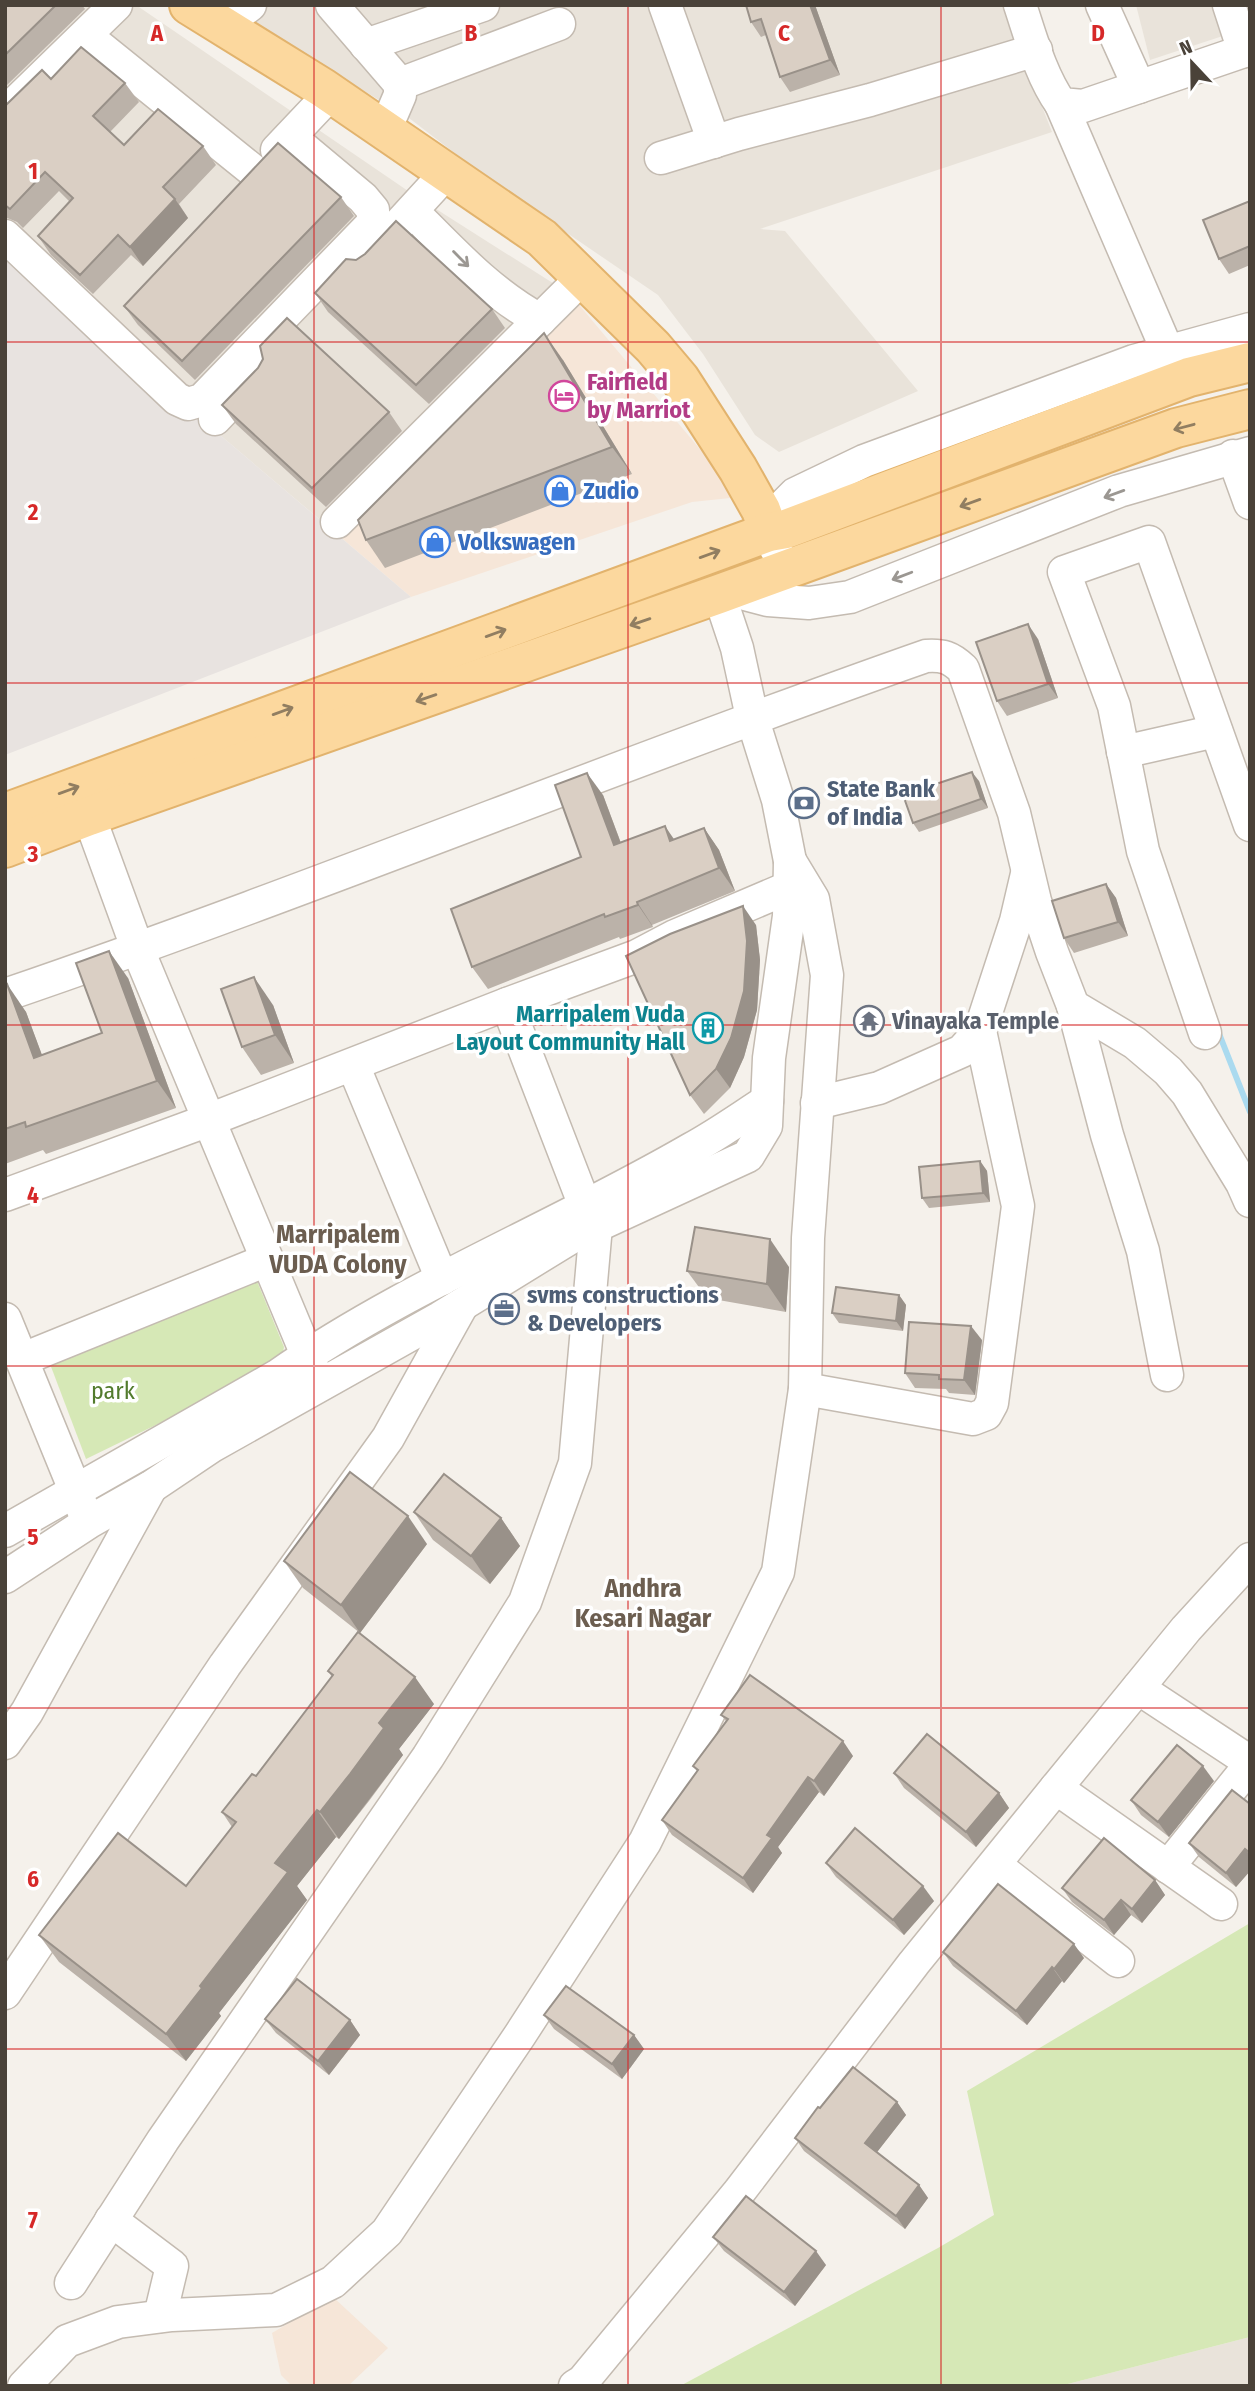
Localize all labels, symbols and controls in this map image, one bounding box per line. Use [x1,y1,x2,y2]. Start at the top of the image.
text: A [150,19,164,47]
text: B [465,19,478,47]
text: C [778,19,790,47]
text: D [1091,19,1105,47]
north arrow [1157,28,1227,98]
text: N [1176,35,1195,60]
text: 1 [28,157,38,185]
one-way arrow [452,251,469,268]
place label: Fairfield by Marriot [587,368,691,424]
hotel icon: Fairfield by Marriot [547,379,581,413]
one-way arrow [1173,421,1195,434]
shop icon: Zudio [543,474,577,508]
place label: Zudio [583,477,639,505]
one-way arrow [1104,488,1126,501]
text: 2 [27,498,39,526]
one-way arrow [959,498,981,510]
shop icon: Volkswagen [418,525,452,559]
place label: Volkswagen [457,528,576,556]
one-way arrow [698,547,720,559]
one-way arrow [892,571,914,584]
one-way arrow [630,617,652,629]
one-way arrow [485,625,507,638]
one-way arrow [415,692,437,705]
one-way arrow [271,704,293,716]
place label: State Bank of India [827,775,936,831]
one-way arrow [58,782,80,795]
bank icon: State Bank of India [787,786,821,820]
text: 3 [27,840,39,868]
place label: Marripalem Vuda Layout Community Hall [456,1000,685,1056]
temple icon: Vinayaka Temple [852,1004,886,1038]
place label: Vinayaka Temple [891,1007,1059,1035]
building icon: Marripalem Vuda Layout Community Hall [691,1011,725,1045]
text: 4 [27,1181,39,1209]
district label: Marripalem VUDA Colony [268,1219,407,1280]
place label: svms constructions & Developers [527,1281,719,1337]
office icon: svms constructions & Developers [487,1292,521,1326]
park label: park [91,1377,136,1405]
text: 5 [27,1523,39,1551]
district label: Andhra Kesari Nagar [575,1573,712,1634]
text: 6 [27,1865,39,1893]
text: 7 [28,2206,38,2234]

